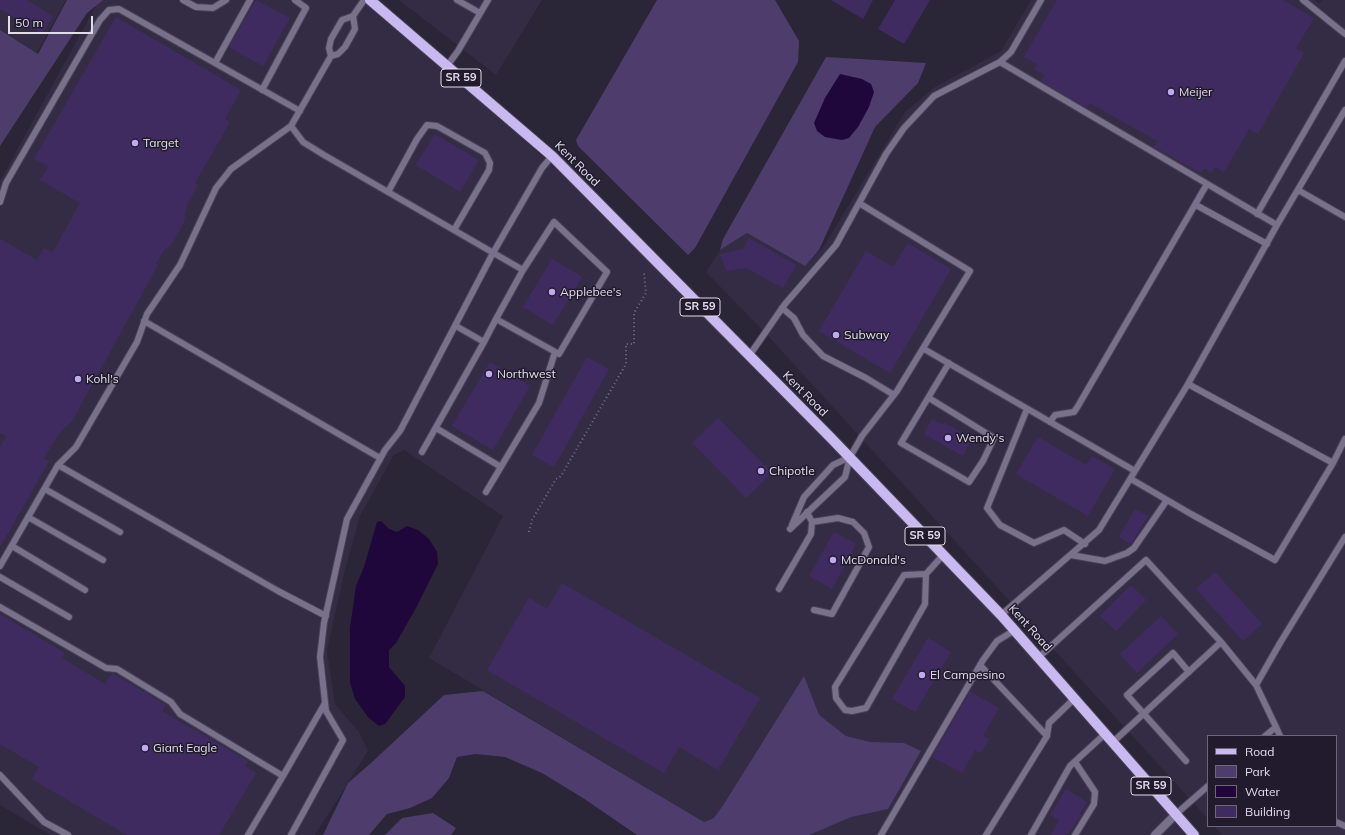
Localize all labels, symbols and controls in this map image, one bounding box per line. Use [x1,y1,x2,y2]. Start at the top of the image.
scale bar [10,8,95,34]
text: 50 m [15,15,43,30]
road number: SR 59 [441,69,481,87]
place label: Meijer [1179,85,1212,99]
marker: Meijer [1166,87,1176,97]
place label: Target [143,136,179,150]
marker: Target [130,138,140,148]
street label: Kent Road [551,138,603,190]
place label: Applebee's [560,285,621,299]
marker: Applebee's [547,287,557,297]
road number: SR 59 [680,298,720,316]
place label: Subway [844,328,889,342]
marker: Subway [831,330,841,340]
place label: Northwest [497,367,556,381]
street label: Kent Road [779,368,831,420]
marker: Northwest [484,369,494,379]
place label: Kohl's [86,372,119,386]
marker: Kohl's [73,374,83,384]
place label: Wendy's [956,431,1004,445]
marker: Wendy's [943,433,953,443]
place label: Chipotle [769,464,815,478]
marker: Chipotle [756,466,766,476]
road number: SR 59 [905,527,945,545]
place label: McDonald's [841,553,906,567]
marker: McDonald's [828,555,838,565]
street label: Kent Road [1005,602,1055,654]
place label: El Campesino [930,668,1005,682]
marker: El Campesino [917,670,927,680]
legend [1207,735,1337,827]
place label: Giant Eagle [153,741,217,755]
marker: Giant Eagle [140,743,150,753]
text: Road [1245,744,1274,759]
text: Park [1245,764,1270,779]
road number: SR 59 [1131,777,1171,795]
text: Water [1245,784,1280,799]
text: Building [1245,804,1290,819]

